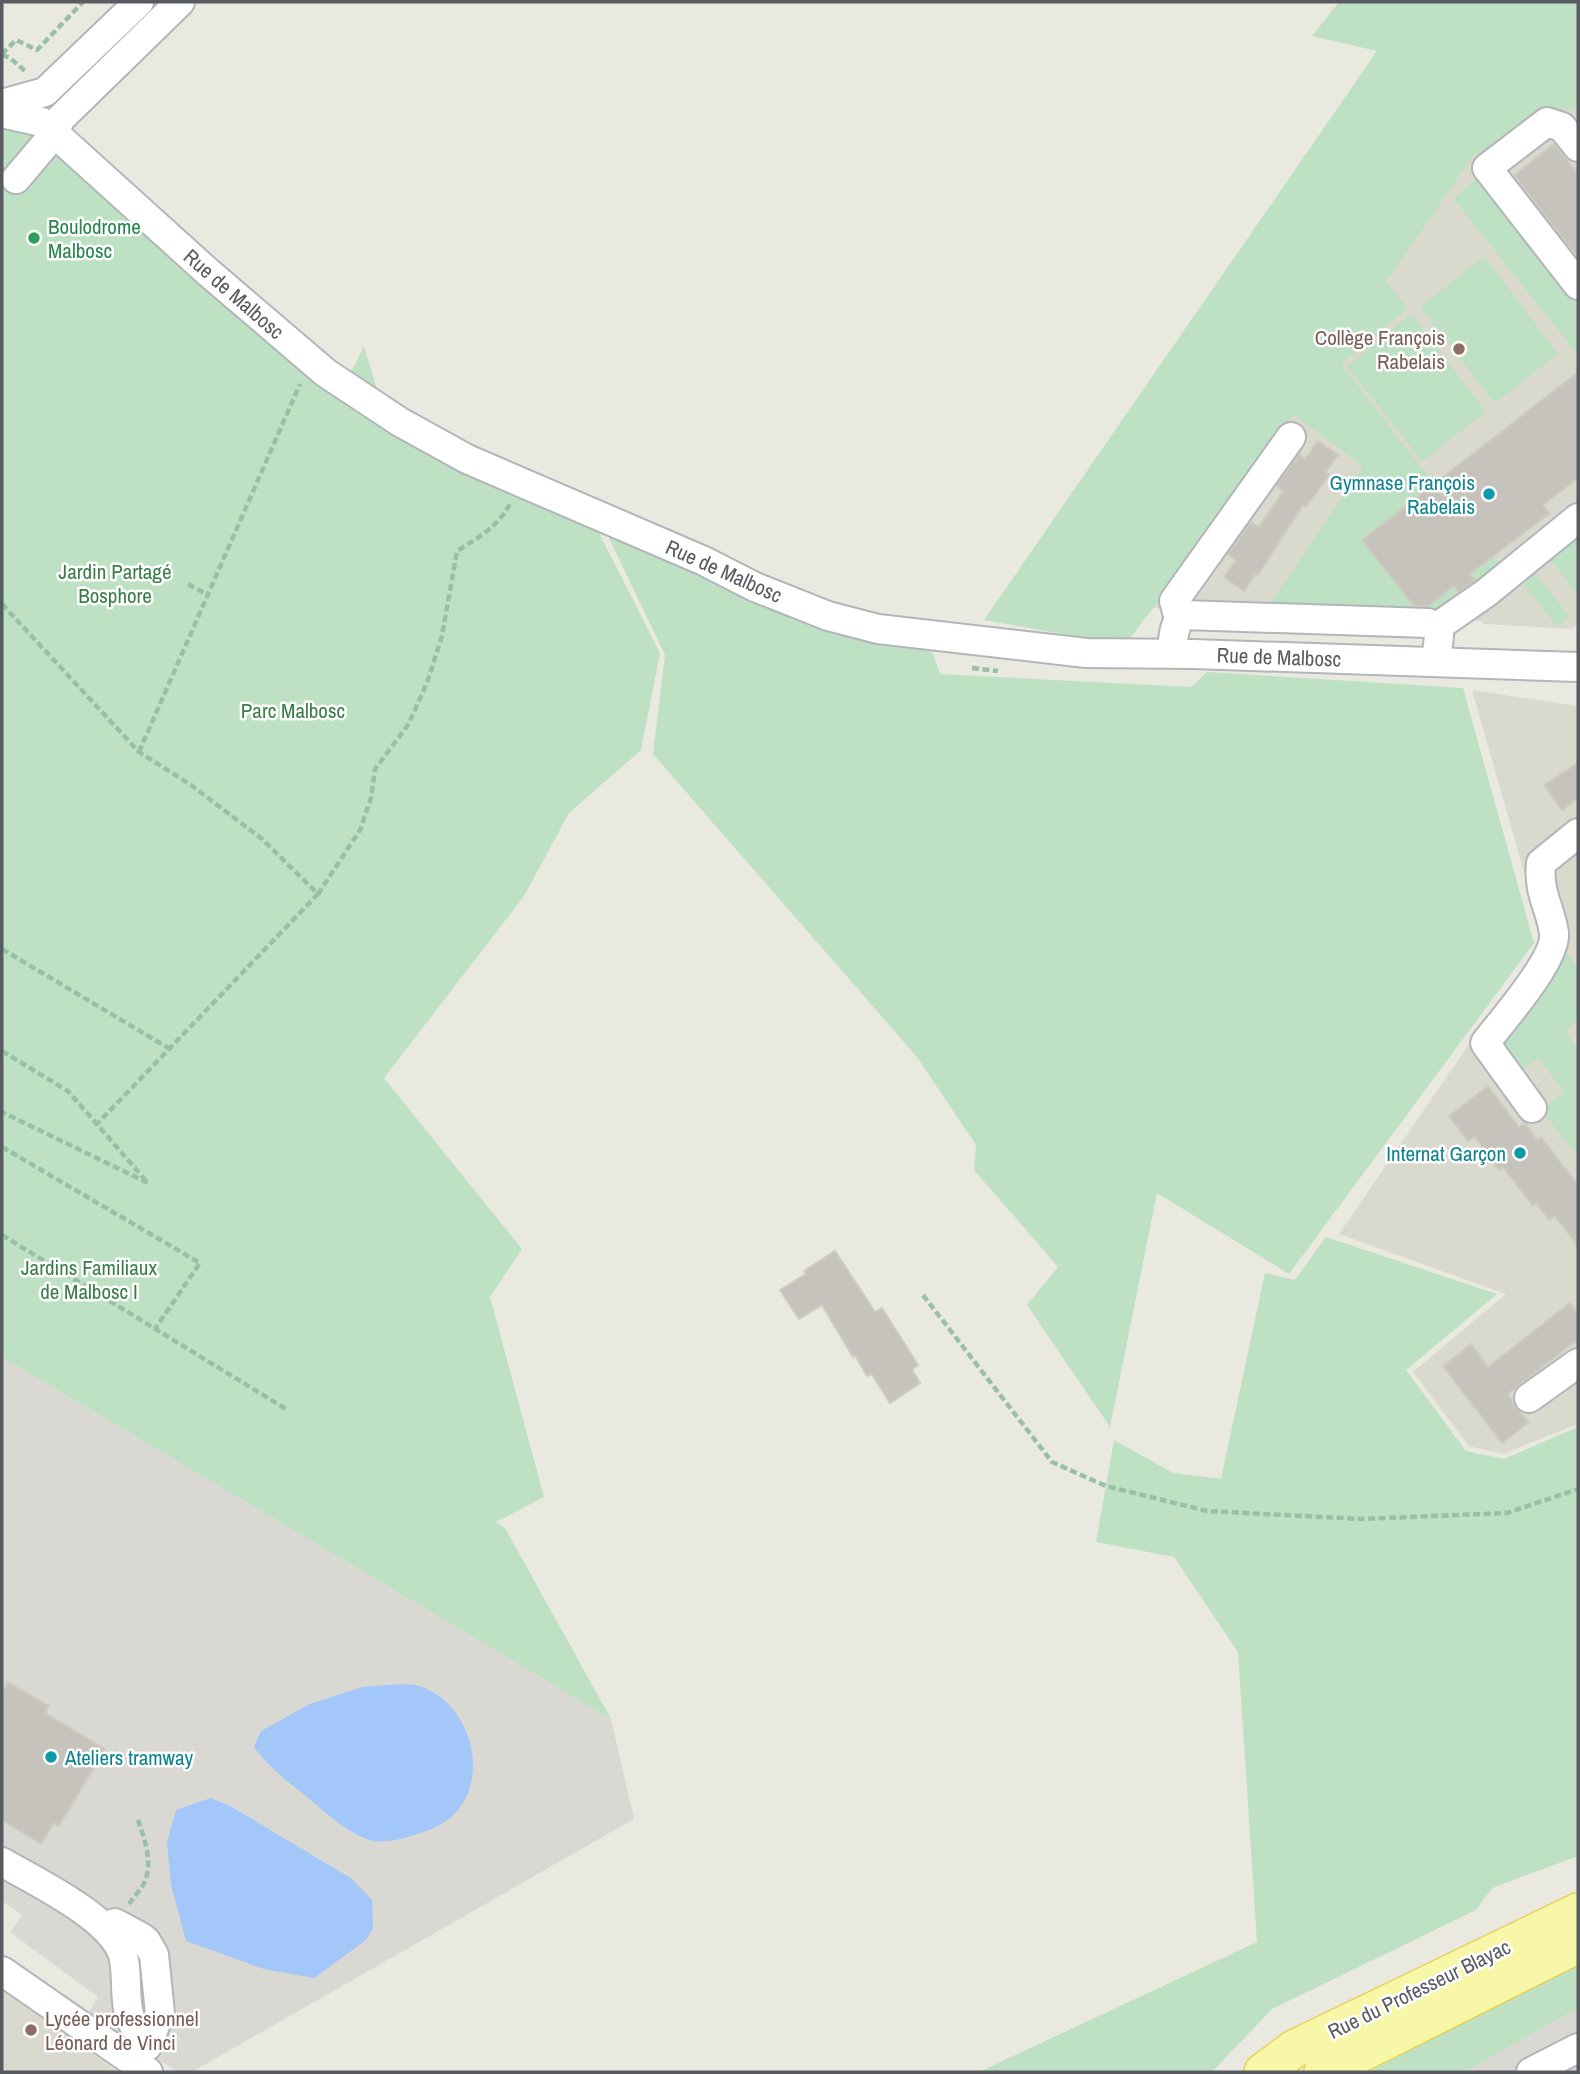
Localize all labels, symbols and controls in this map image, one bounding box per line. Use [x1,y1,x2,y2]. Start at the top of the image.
place label: Boulodrome Malbosc [48,212,141,265]
marker: Boulodrome Malbosc [26,230,42,246]
street label: Rue de Malbosc [178,242,290,346]
place label: Collège François Rabelais [1315,323,1445,376]
marker: Collège François Rabelais [1451,341,1467,357]
place label: Gymnase François Rabelais [1330,468,1475,521]
marker: Gymnase François Rabelais [1481,486,1497,502]
street label: Rue de Malbosc [661,532,787,610]
park label: Jardin Partagé Bosphore [59,557,171,610]
street label: Rue de Malbosc [1216,640,1342,674]
park label: Parc Malbosc [241,696,345,725]
place label: Internat Garçon [1386,1139,1506,1168]
marker: Internat Garçon [1512,1145,1528,1161]
park label: Jardins Familiaux de Malbosc I [21,1253,157,1306]
place label: Ateliers tramway [64,1743,194,1772]
marker: Ateliers tramway [43,1749,59,1765]
street label: Rue du Professeur Blayac [1323,1932,1515,2046]
place label: Lycée professionnel Léonard de Vinci [45,2004,199,2057]
marker: Lycée professionnel Léonard de Vinci [23,2022,39,2038]

